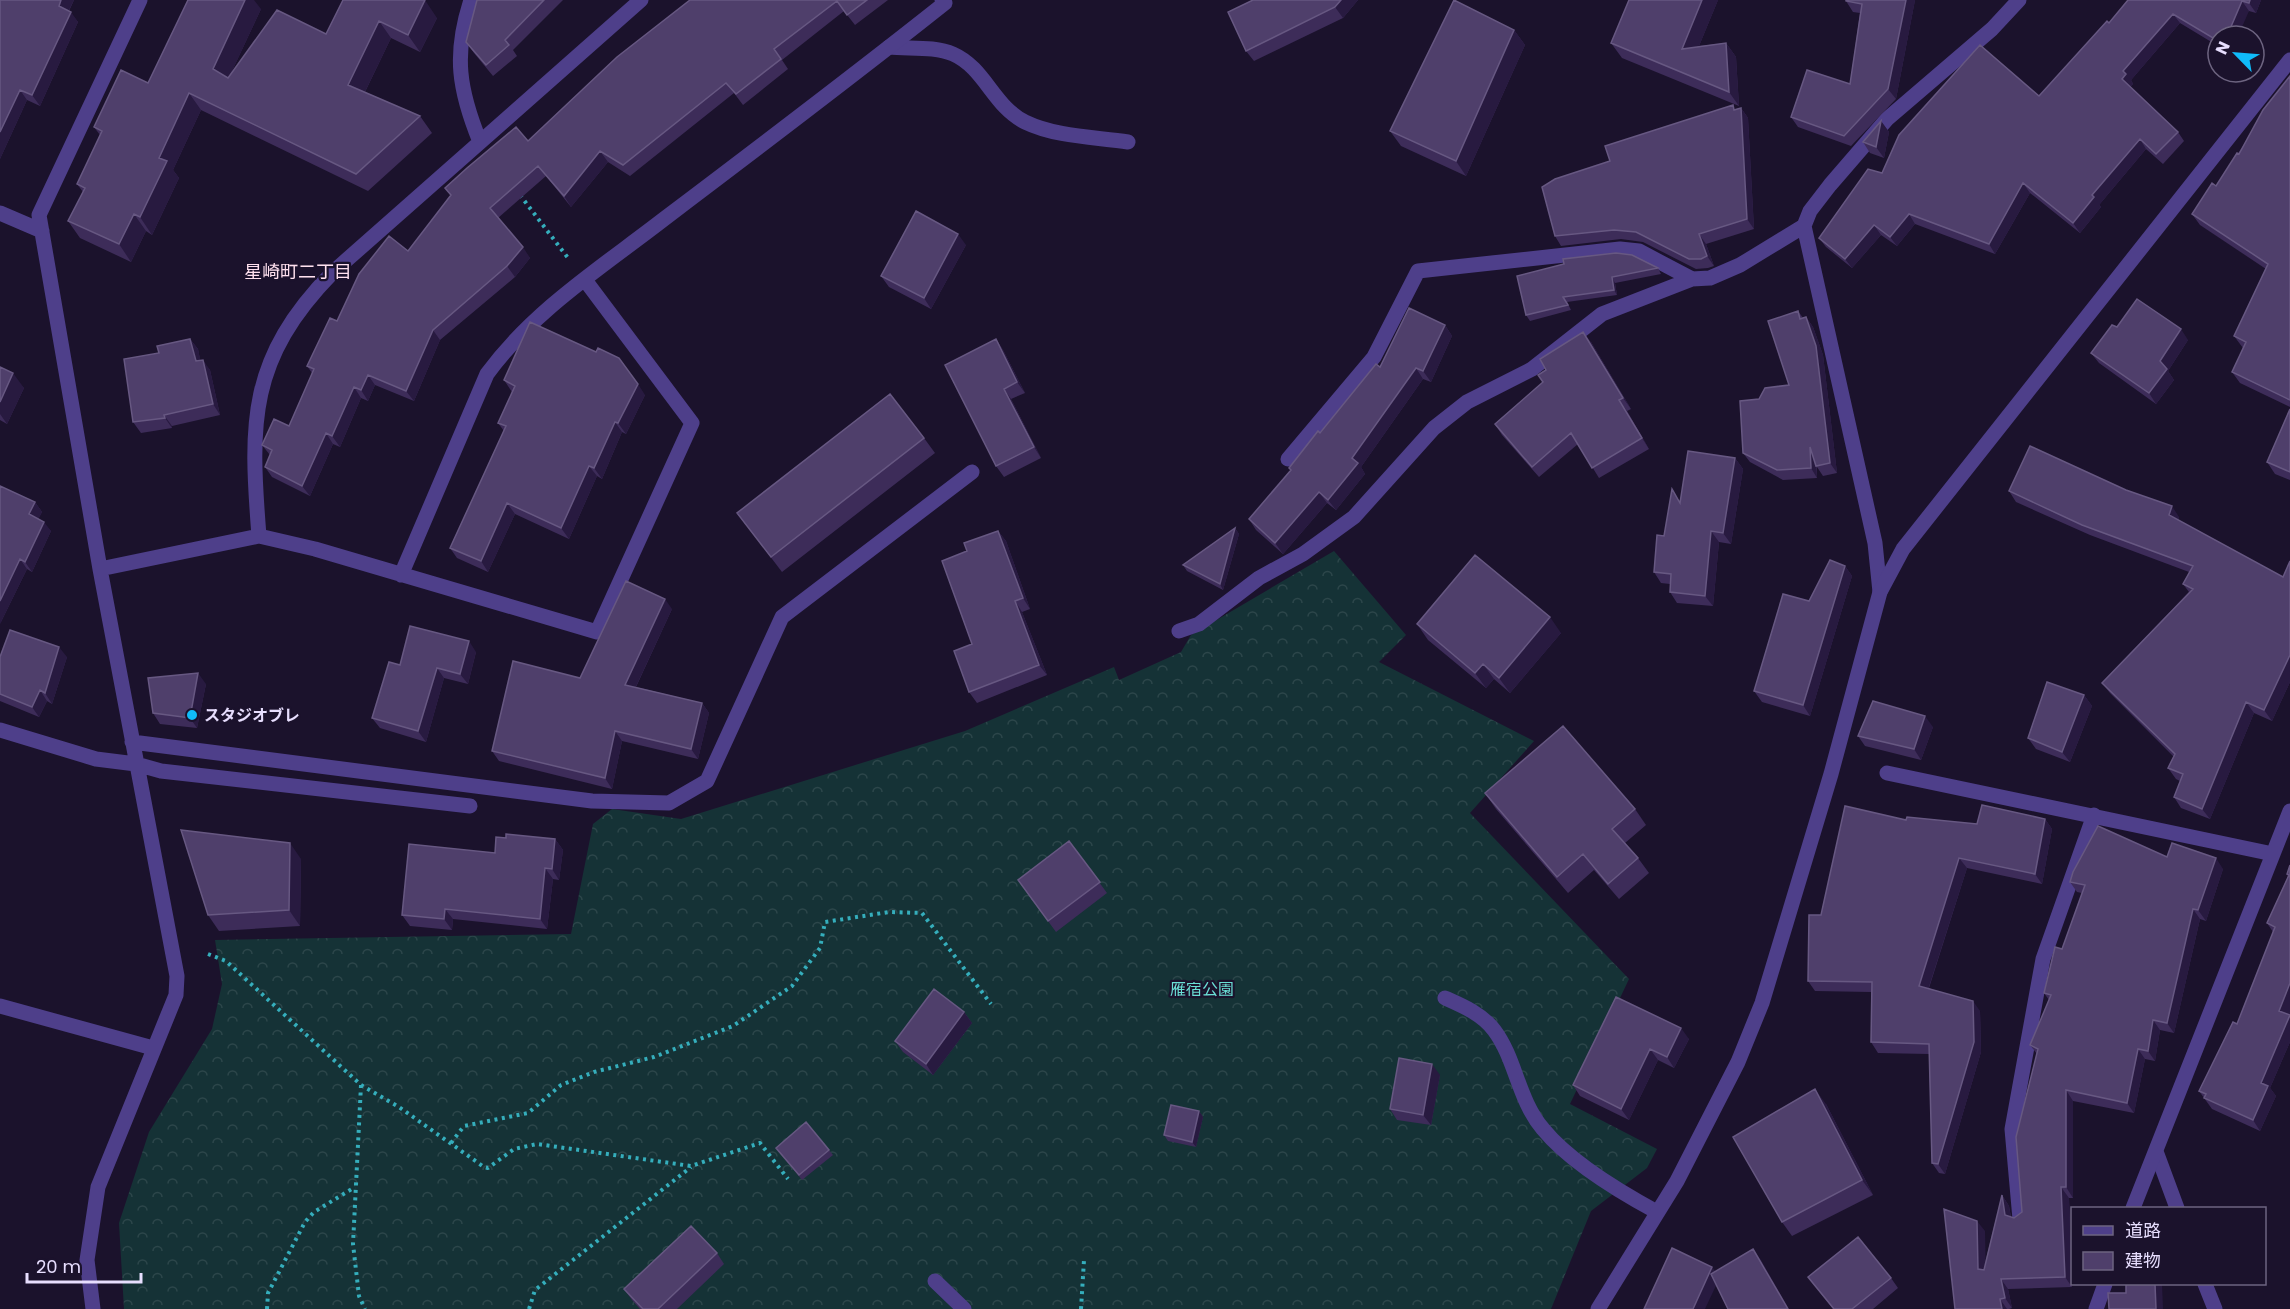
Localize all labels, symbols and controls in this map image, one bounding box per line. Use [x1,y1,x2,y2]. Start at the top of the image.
north arrow [2206,24,2266,84]
text: N [2210,38,2236,58]
district label: 星崎町二丁目 [244,259,352,284]
place label: スタジオブレ [204,704,300,727]
marker: スタジオブレ [185,708,199,722]
park label: 雁宿公園 [1170,978,1234,1001]
legend [2071,1207,2266,1285]
text: 道路 [2125,1218,2161,1243]
scale bar [27,1246,141,1284]
text: 建物 [2125,1248,2161,1273]
text: 20 m [36,1254,81,1279]

